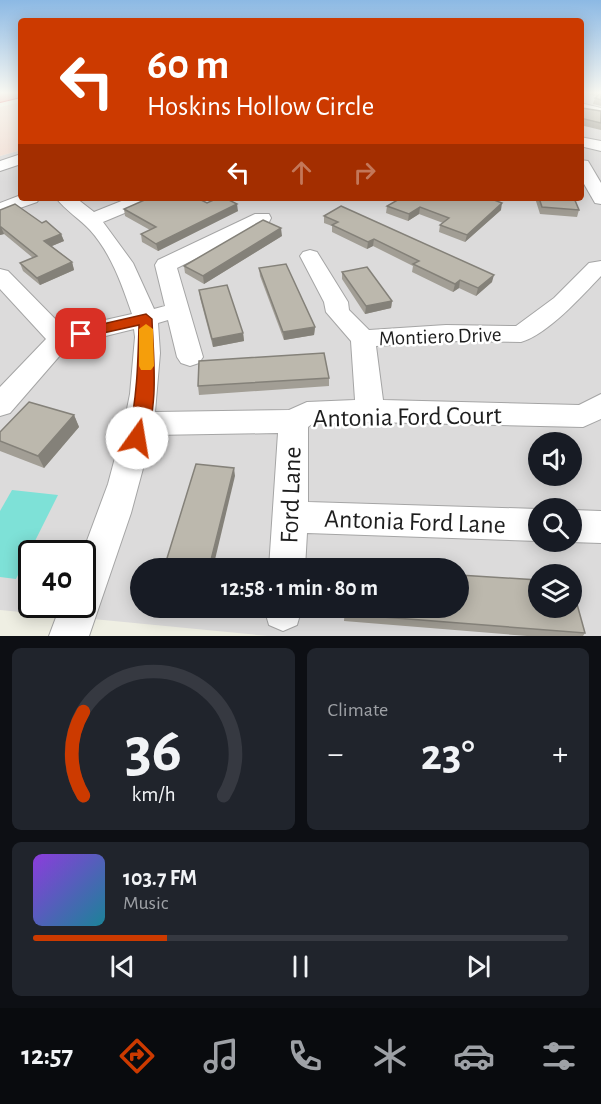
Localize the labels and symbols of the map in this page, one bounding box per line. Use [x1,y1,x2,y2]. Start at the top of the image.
pin [55,308,106,359]
street label: Montiero Drive [378,324,502,349]
street label: Antonia Ford Court [312,402,502,432]
position arrow [105,406,169,470]
street label: Ford Lane [276,446,306,544]
street label: Antonia Ford Lane [324,506,506,538]
speed limit sign: 40 [18,540,96,618]

